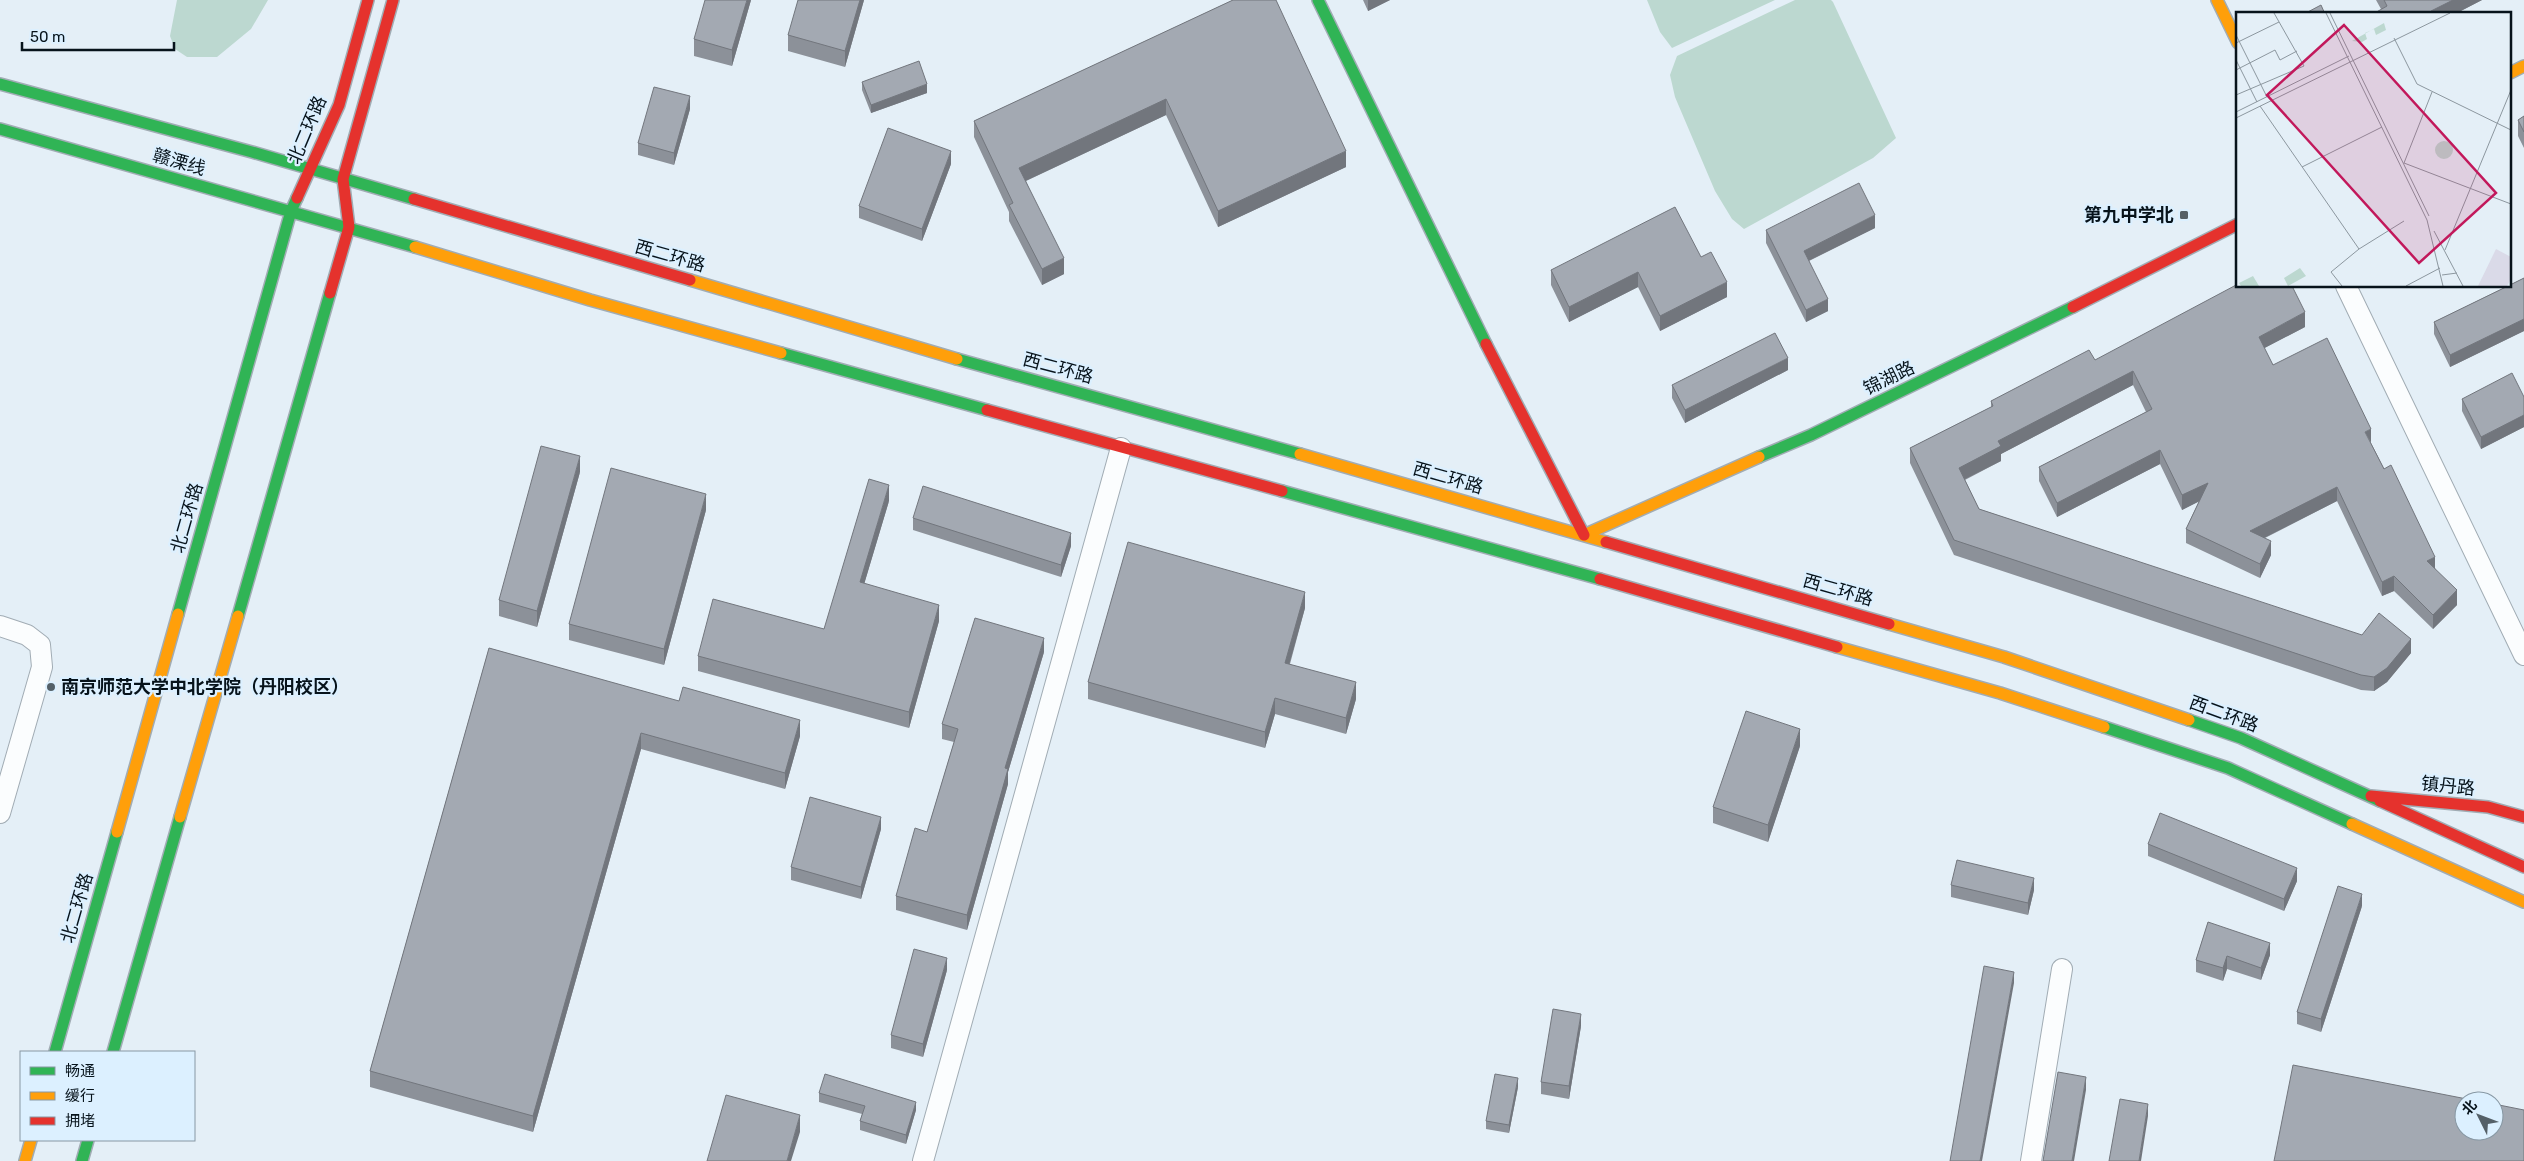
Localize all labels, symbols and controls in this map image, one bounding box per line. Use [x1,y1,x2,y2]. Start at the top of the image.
inset map [2236,12,2512,288]
scale bar [22,20,175,52]
text: 50 m [30,28,65,46]
street label: 北二环路 [283,93,331,167]
street label: 赣溧线 [150,144,208,180]
place label: 第九中学北 [2084,204,2174,226]
marker: 第九中学北 [2178,209,2190,221]
street label: 西二环路 [632,236,708,276]
street label: 西二环路 [1020,348,1096,388]
street label: 锦湖路 [1860,356,1918,400]
street label: 西二环路 [1410,458,1486,498]
street label: 北二环路 [167,480,207,556]
street label: 西二环路 [1800,570,1876,610]
place label: 南京师范大学中北学院（丹阳校区） [61,676,349,698]
marker: 南京师范大学中北学院（丹阳校区） [45,681,57,693]
street label: 西二环路 [2186,691,2262,737]
street label: 镇丹路 [2420,772,2476,800]
street label: 北二环路 [57,870,97,946]
legend [20,1051,195,1141]
text: 畅通 [65,1062,95,1080]
text: 缓行 [65,1087,95,1105]
north arrow [2454,1091,2504,1141]
text: 北 [2459,1097,2481,1119]
text: 拥堵 [65,1112,95,1130]

